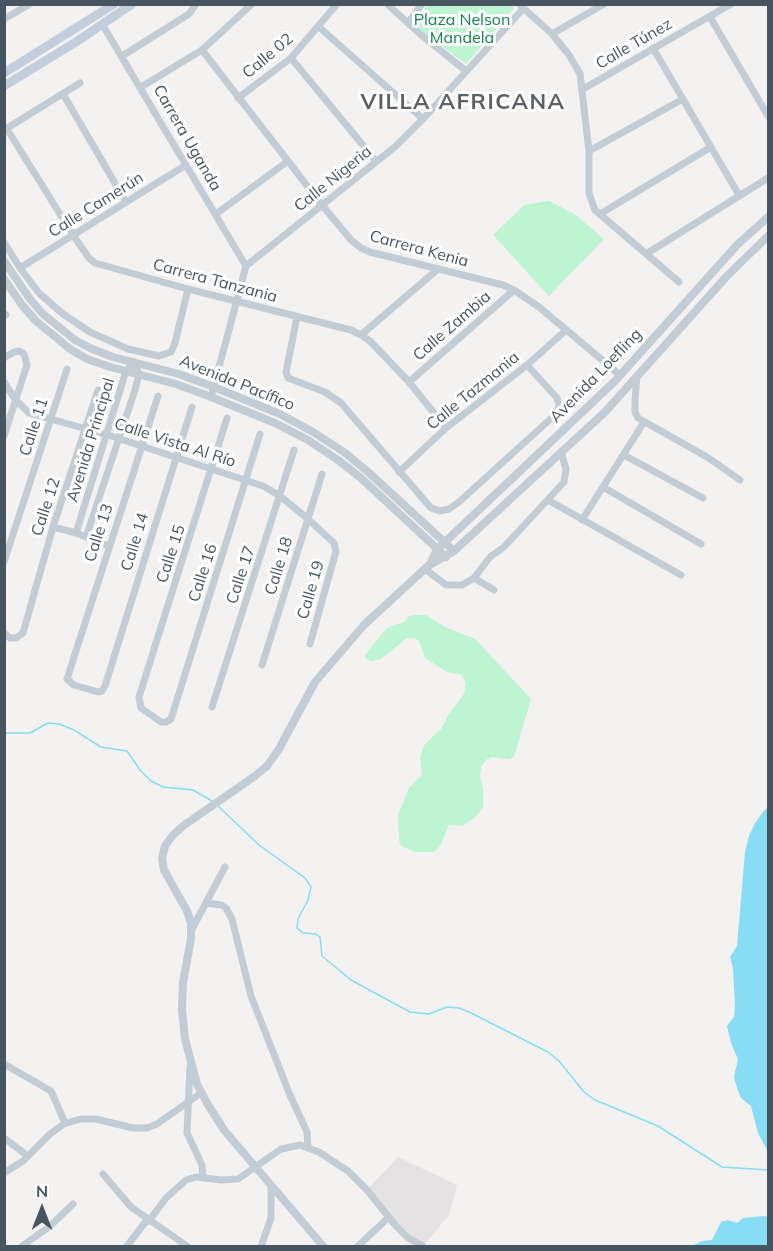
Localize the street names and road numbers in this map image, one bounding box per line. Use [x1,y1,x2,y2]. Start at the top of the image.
street label: Calle Túnez [592,14,676,74]
street label: Calle 02 [239,29,297,83]
street label: Carrera Uganda [149,81,225,195]
street label: Calle Nigeria [290,142,376,216]
street label: Calle Camerún [45,168,147,242]
street label: Carrera Kenia [368,227,470,271]
street label: Carrera Tanzania [151,255,279,307]
street label: Calle Zambia [409,287,495,365]
street label: Avenida Loefling [546,325,646,427]
street label: Calle Tazmania [423,348,523,434]
street label: Avenida Pacífico [177,351,297,415]
street label: Avenida Principal [63,376,119,504]
street label: Calle 11 [16,396,52,458]
street label: Calle Vista Al Río [112,414,238,472]
street label: Calle 12 [28,476,64,538]
street label: Calle 13 [81,502,117,564]
street label: Calle 14 [117,511,153,573]
street label: Calle 15 [153,523,189,585]
street label: Calle 18 [261,535,297,597]
street label: Calle 16 [185,542,221,604]
street label: Calle 17 [223,544,259,606]
street label: Calle 19 [294,559,328,621]

